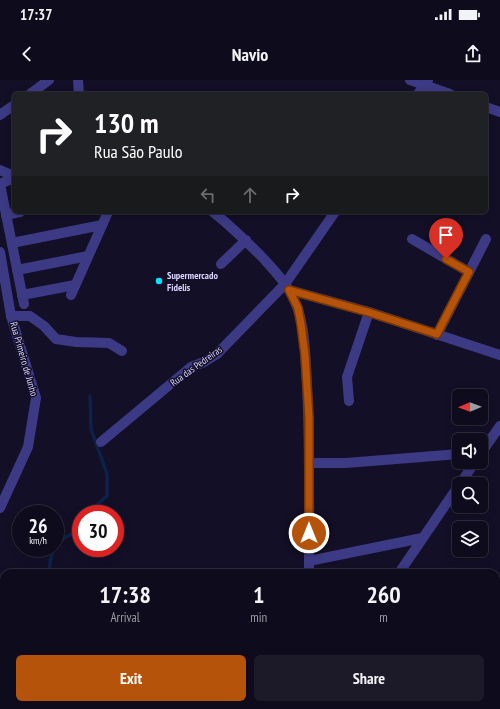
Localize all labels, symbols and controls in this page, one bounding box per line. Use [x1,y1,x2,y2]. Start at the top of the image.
text: 17:37 [20,5,52,24]
icon: back [16,43,38,65]
text: Navio [232,43,268,66]
icon: share [462,43,484,65]
text: 130 m [94,104,158,141]
icon: right [28,108,80,160]
text: Rua São Paulo [94,140,183,163]
icon: left [197,184,219,206]
icon: ahead [239,184,261,206]
icon: right [281,184,303,206]
pin [429,218,463,259]
icon: arrive [435,224,457,246]
place label: Supermercado Fidelis [167,269,218,294]
marker: Supermercado Fidelis [154,276,164,286]
street label: Rua Primeiro de Junho [7,320,41,398]
street label: Rua das Pedreiras [168,342,225,389]
north arrow [452,389,488,425]
map controls [452,389,488,557]
button: sound [452,433,488,469]
button: search [452,477,488,513]
speed limit sign: 30 [72,505,124,557]
position arrow [288,512,330,554]
text: 26 [28,513,48,539]
button: layers [452,521,488,557]
text: km/h [29,534,47,547]
text: 17:38 [99,579,151,610]
text: 1 [253,579,264,610]
text: 260 [366,579,401,610]
text: Arrival [110,609,140,626]
text: min [250,609,267,626]
text: m [379,609,388,626]
button: Exit [16,655,246,701]
button: Share [254,655,484,701]

